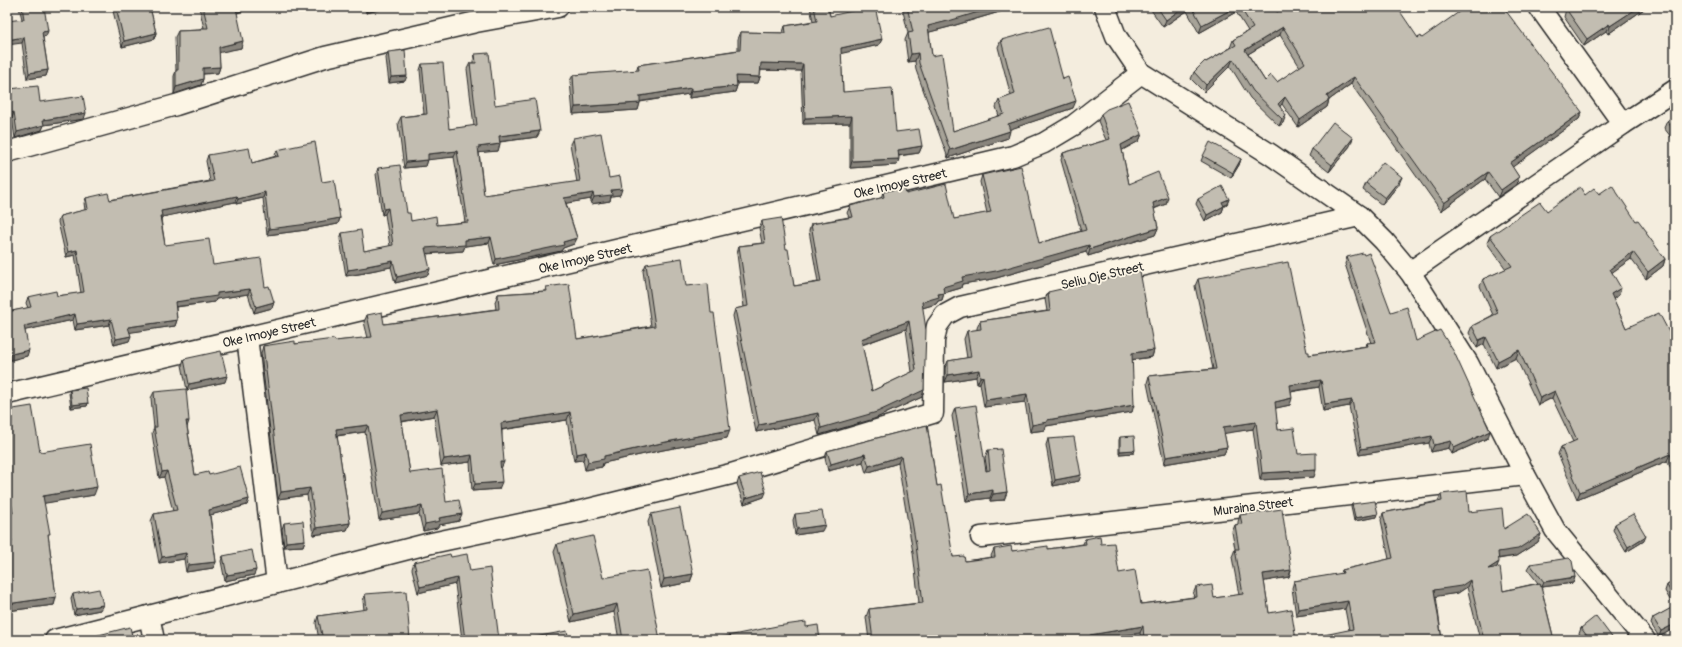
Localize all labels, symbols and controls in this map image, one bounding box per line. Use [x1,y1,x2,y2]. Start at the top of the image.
street label: Oke Imoye Street [852,165,949,202]
street label: Oke Imoye Street [537,240,634,277]
street label: Seliu Oje Street [1059,259,1146,293]
street label: Oke Imoye Street [221,314,318,351]
street label: Muraina Street [1212,494,1295,520]

